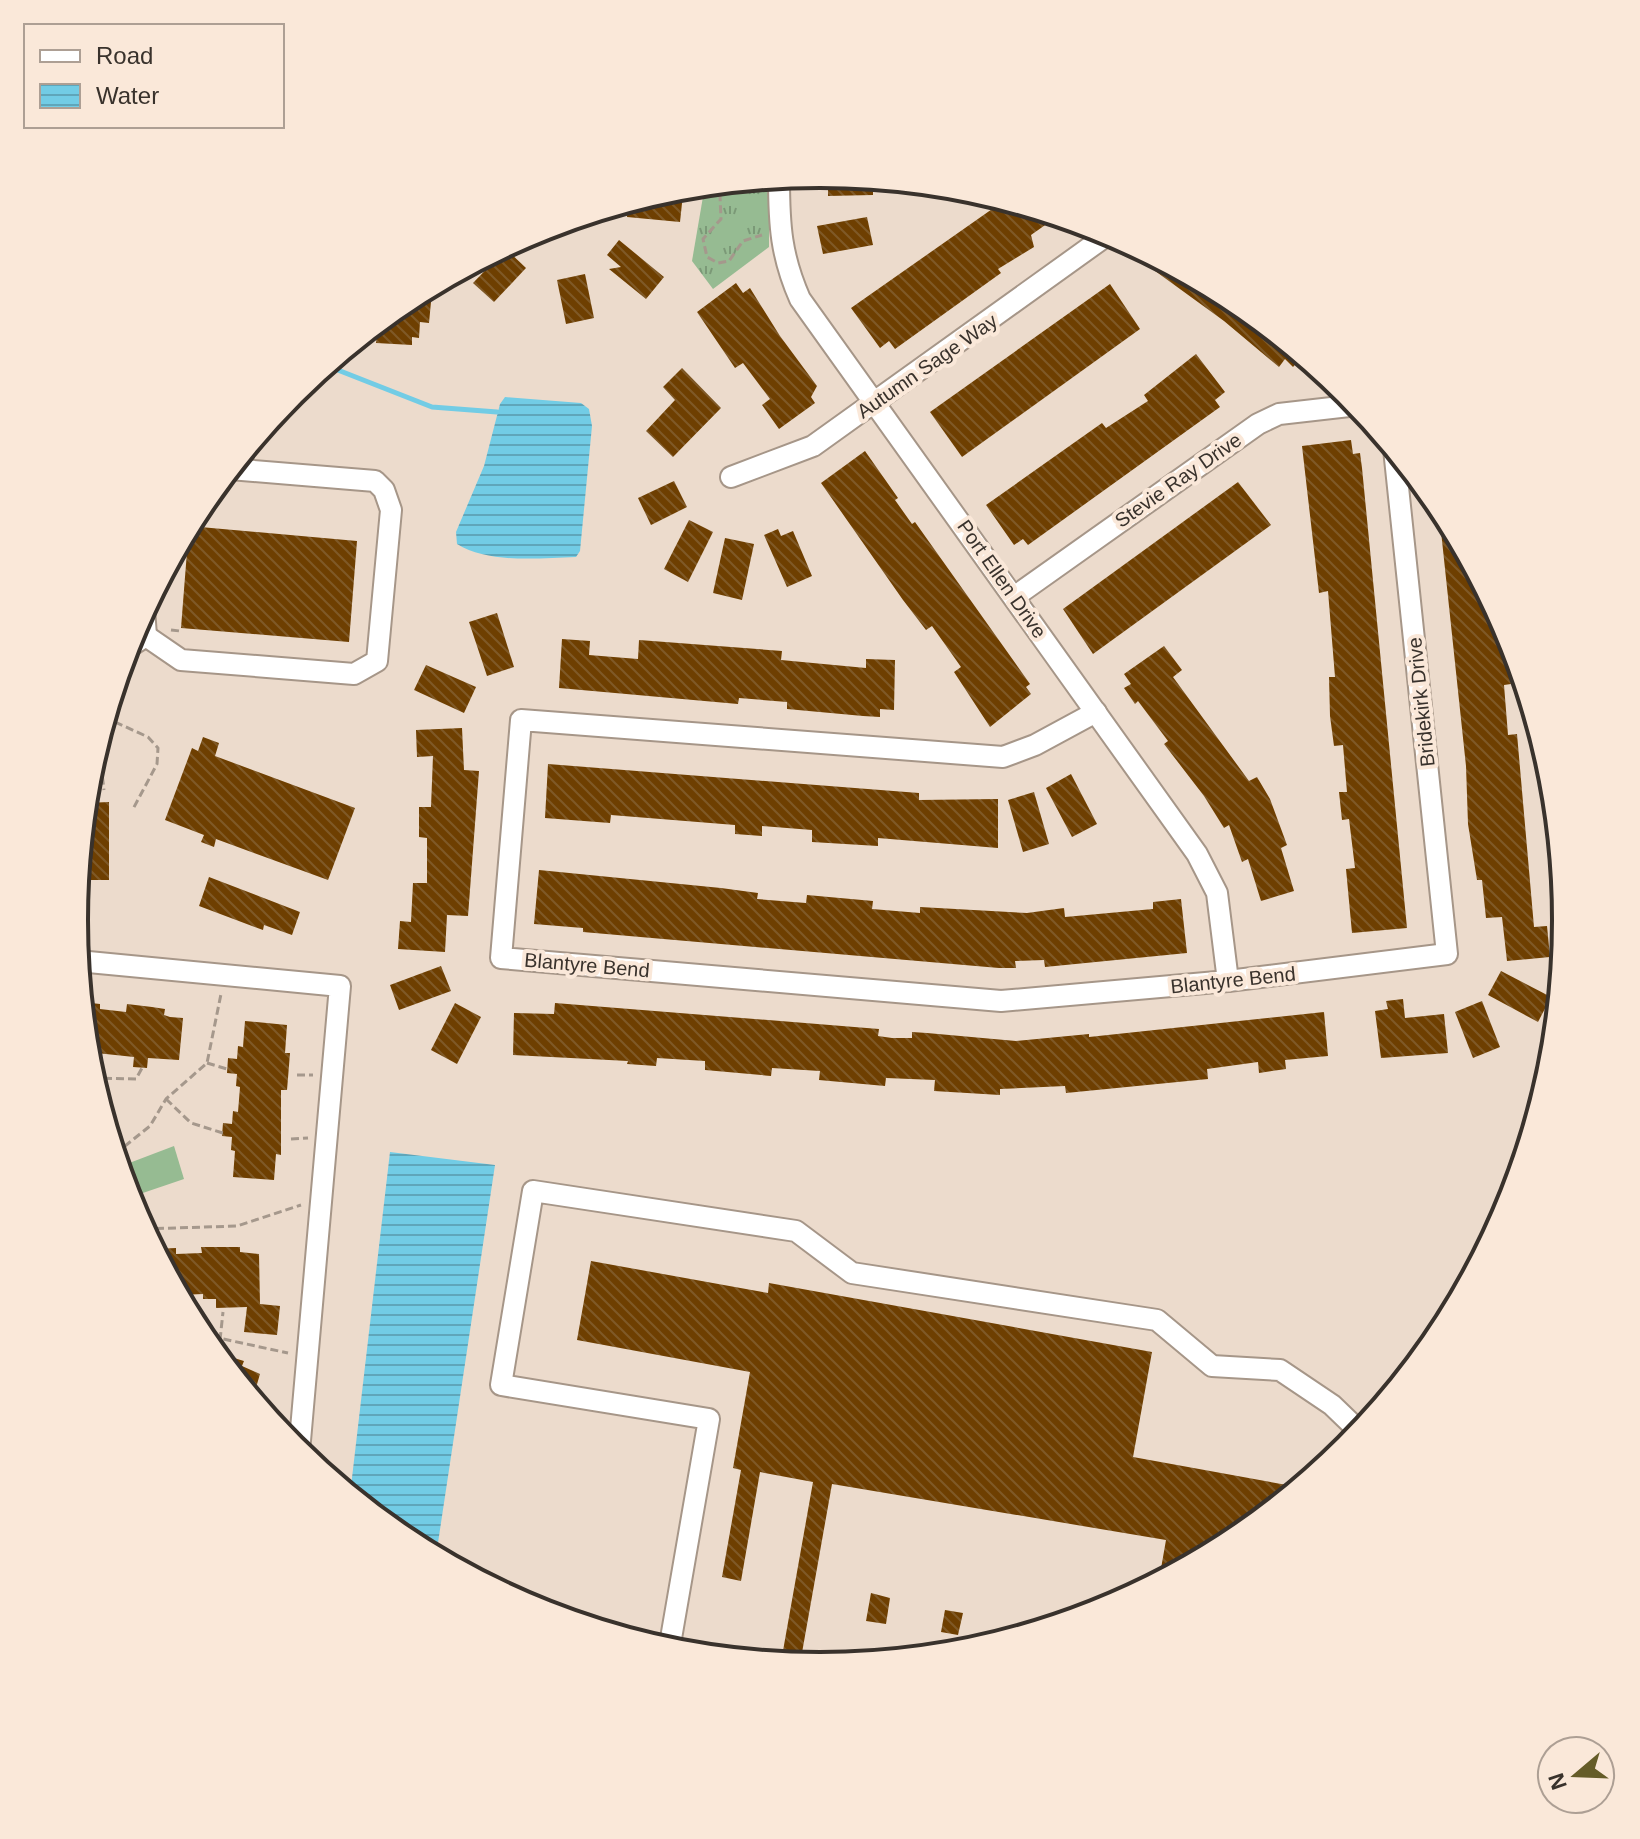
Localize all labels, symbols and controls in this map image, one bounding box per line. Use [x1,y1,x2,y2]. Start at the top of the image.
legend [24,24,284,128]
text: Road [96,42,153,69]
text: Water [96,82,159,109]
street label: Autumn Sage Way [853,309,1001,423]
street label: Stevie Ray Drive [1111,428,1245,532]
street label: Port Ellen Drive [953,516,1051,642]
street label: Bridekirk Drive [1403,636,1439,768]
street label: Blantyre Bend [523,949,651,981]
street label: Blantyre Bend [1169,962,1297,998]
north arrow [1536,1735,1616,1815]
text: N [1543,1770,1572,1793]

